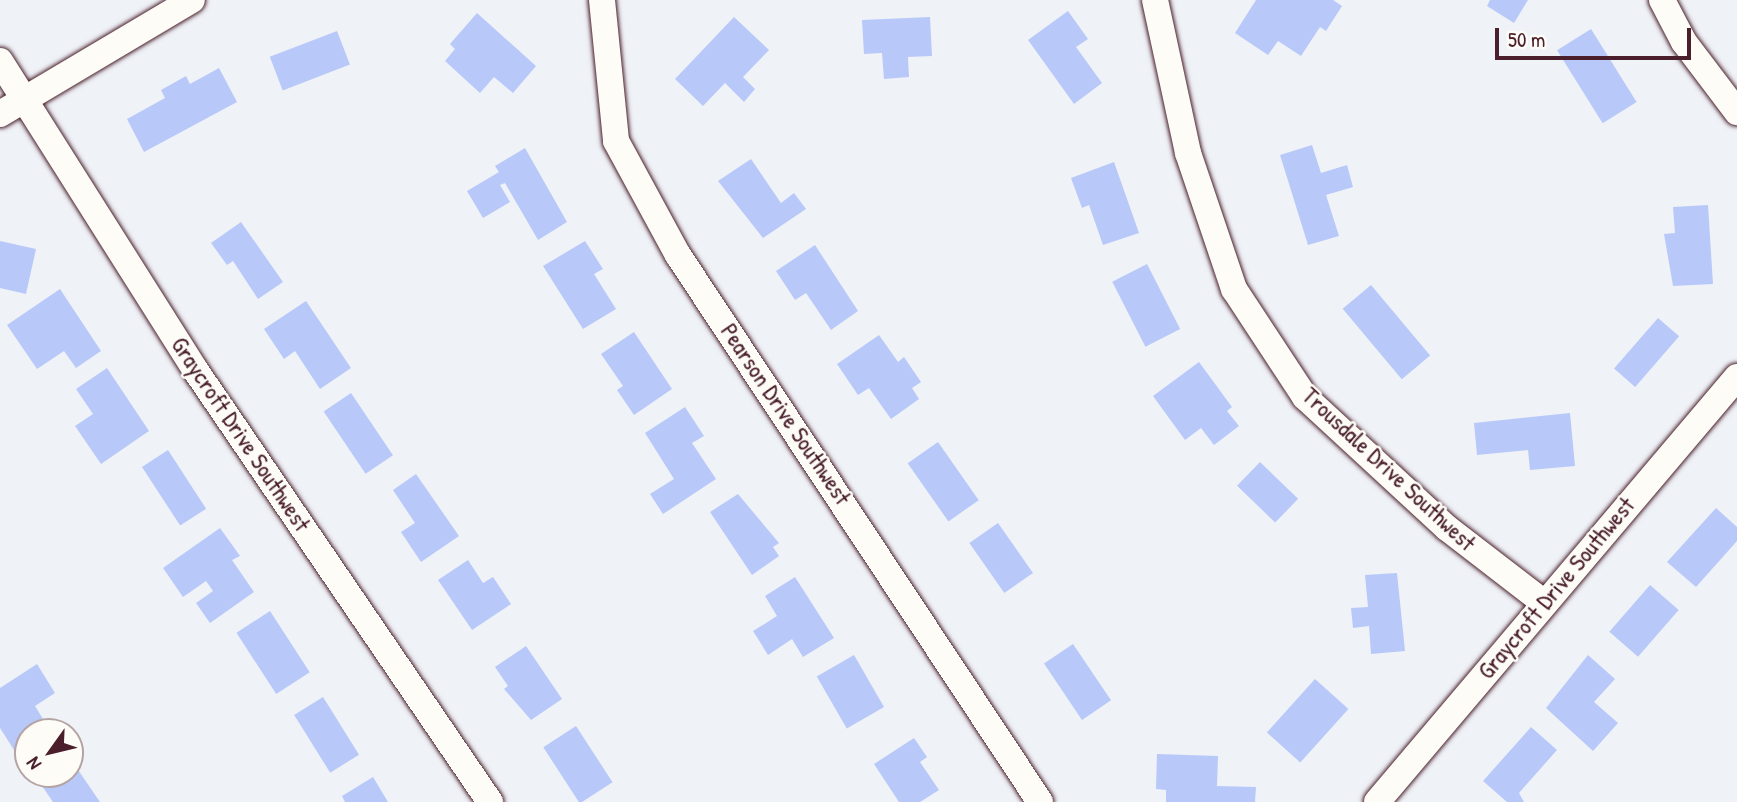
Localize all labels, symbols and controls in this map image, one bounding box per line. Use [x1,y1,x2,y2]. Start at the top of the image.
scale bar [1499,14,1695,58]
text: 50 m [1508,25,1545,54]
street label: Pearson Drive Southwest [715,318,857,510]
street label: Graycroft Drive Southwest [165,331,317,537]
street label: Trousdale Drive Southwest [1296,381,1482,557]
street label: Graycroft Drive Southwest [1472,491,1640,685]
north arrow [14,718,84,788]
text: N [20,752,47,775]

